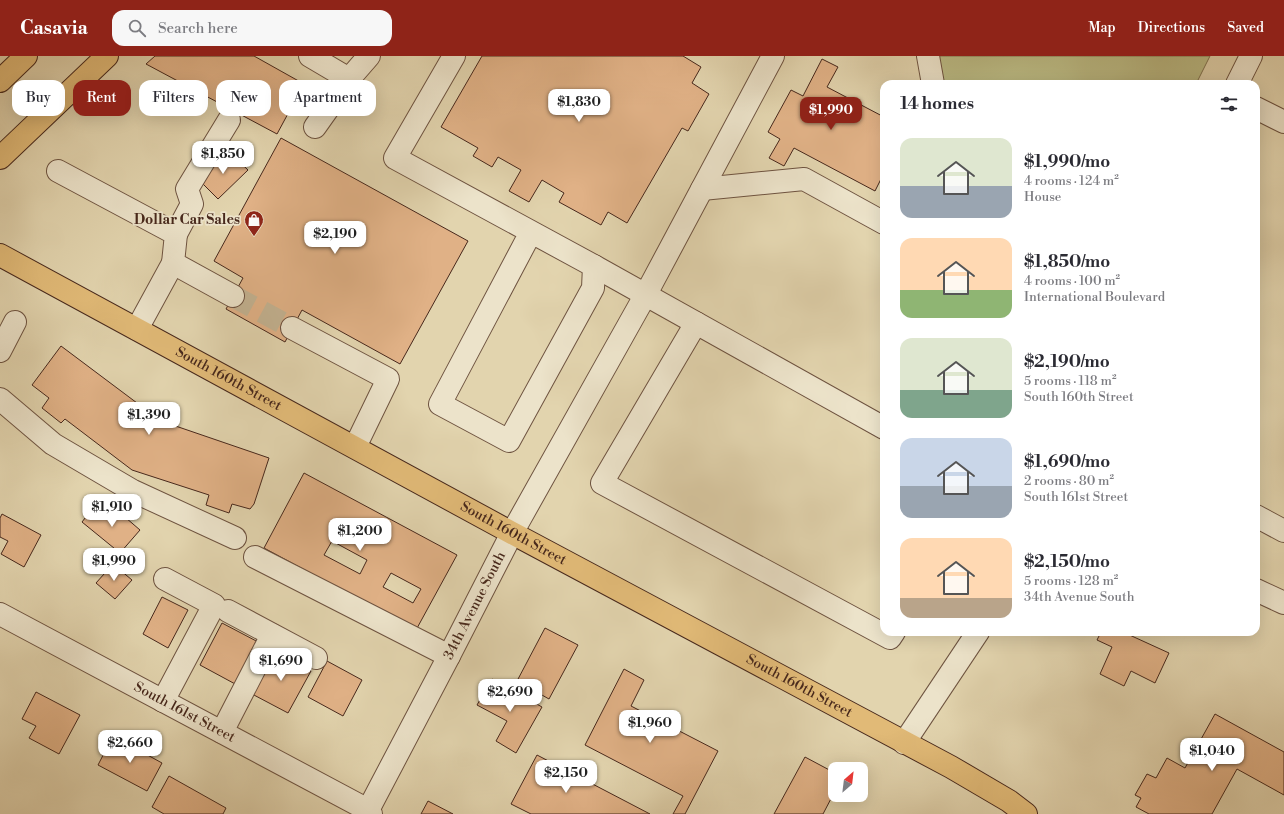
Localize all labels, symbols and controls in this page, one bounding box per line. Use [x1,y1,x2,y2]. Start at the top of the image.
search box [112,10,392,46]
text: Casavia [20,16,88,40]
icon: search [126,17,148,39]
text: Search here [158,19,238,38]
text: Map [1088,19,1116,37]
text: Directions [1138,19,1205,37]
text: Saved [1227,19,1264,37]
chip: Buy [12,80,65,116]
chip: Rent [73,80,131,116]
chip: Filters [139,80,208,116]
chip: New [216,80,271,116]
chip: Apartment [279,80,376,116]
pin: $1,830 [546,89,612,123]
text: 14 homes [900,93,974,115]
icon: filters [1218,93,1240,115]
text: $1,830 [557,94,601,110]
pin: $1,990 [798,97,864,131]
text: $1,990 [809,102,853,118]
pin: $1,850 [190,141,256,175]
text: $1,850 [201,146,245,162]
text: $1,990/mo [1024,151,1110,173]
icon: home [932,154,980,202]
text: 4 rooms · 124 m² [1024,173,1119,189]
text: House [1024,189,1061,205]
shop icon: Dollar Car Sales [243,209,265,237]
place label: Dollar Car Sales [134,211,240,229]
pin: $2,190 [302,221,368,255]
text: $2,190 [313,226,357,242]
text: $1,850/mo [1024,251,1110,273]
icon: home [932,254,980,302]
text: 4 rooms · 100 m² [1024,273,1120,289]
text: International Boulevard [1024,289,1165,305]
street label: South 160th Street [172,343,285,415]
text: $2,190/mo [1024,351,1110,373]
icon: home [932,354,980,402]
text: 5 rooms · 118 m² [1024,373,1116,389]
text: South 160th Street [1024,389,1134,405]
pin: $1,390 [116,402,182,436]
text: $1,390 [127,407,171,423]
text: $1,690/mo [1024,451,1110,473]
icon: home [932,454,980,502]
text: 2 rooms · 80 m² [1024,473,1114,489]
text: South 161st Street [1024,489,1128,505]
pin: $1,910 [79,494,145,528]
street label: South 160th Street [457,498,570,569]
text: $1,910 [91,499,133,515]
pin: $1,200 [327,518,393,552]
text: $1,200 [337,523,383,539]
pin: $1,990 [81,548,147,582]
street label: 34th Avenue South [440,548,510,663]
text: $2,150/mo [1024,551,1110,573]
text: $1,990 [92,553,136,569]
icon: home [932,554,980,602]
text: 5 rooms · 128 m² [1024,573,1118,589]
text: 34th Avenue South [1024,589,1135,605]
pin: $1,690 [248,648,314,682]
street label: South 160th Street [743,650,855,722]
text: $1,690 [259,653,303,669]
street label: South 161st Street [131,678,238,747]
pin: $2,690 [477,679,543,713]
text: $2,690 [487,684,533,700]
pin: $1,960 [617,710,683,744]
text: $1,960 [628,715,672,731]
pin: $2,660 [97,730,163,764]
text: $2,660 [107,735,153,751]
pin: $1,040 [1179,738,1245,772]
text: $1,040 [1189,743,1235,759]
pin: $2,150 [533,760,599,794]
north arrow [828,762,868,802]
map controls [828,762,868,802]
text: $2,150 [544,765,588,781]

